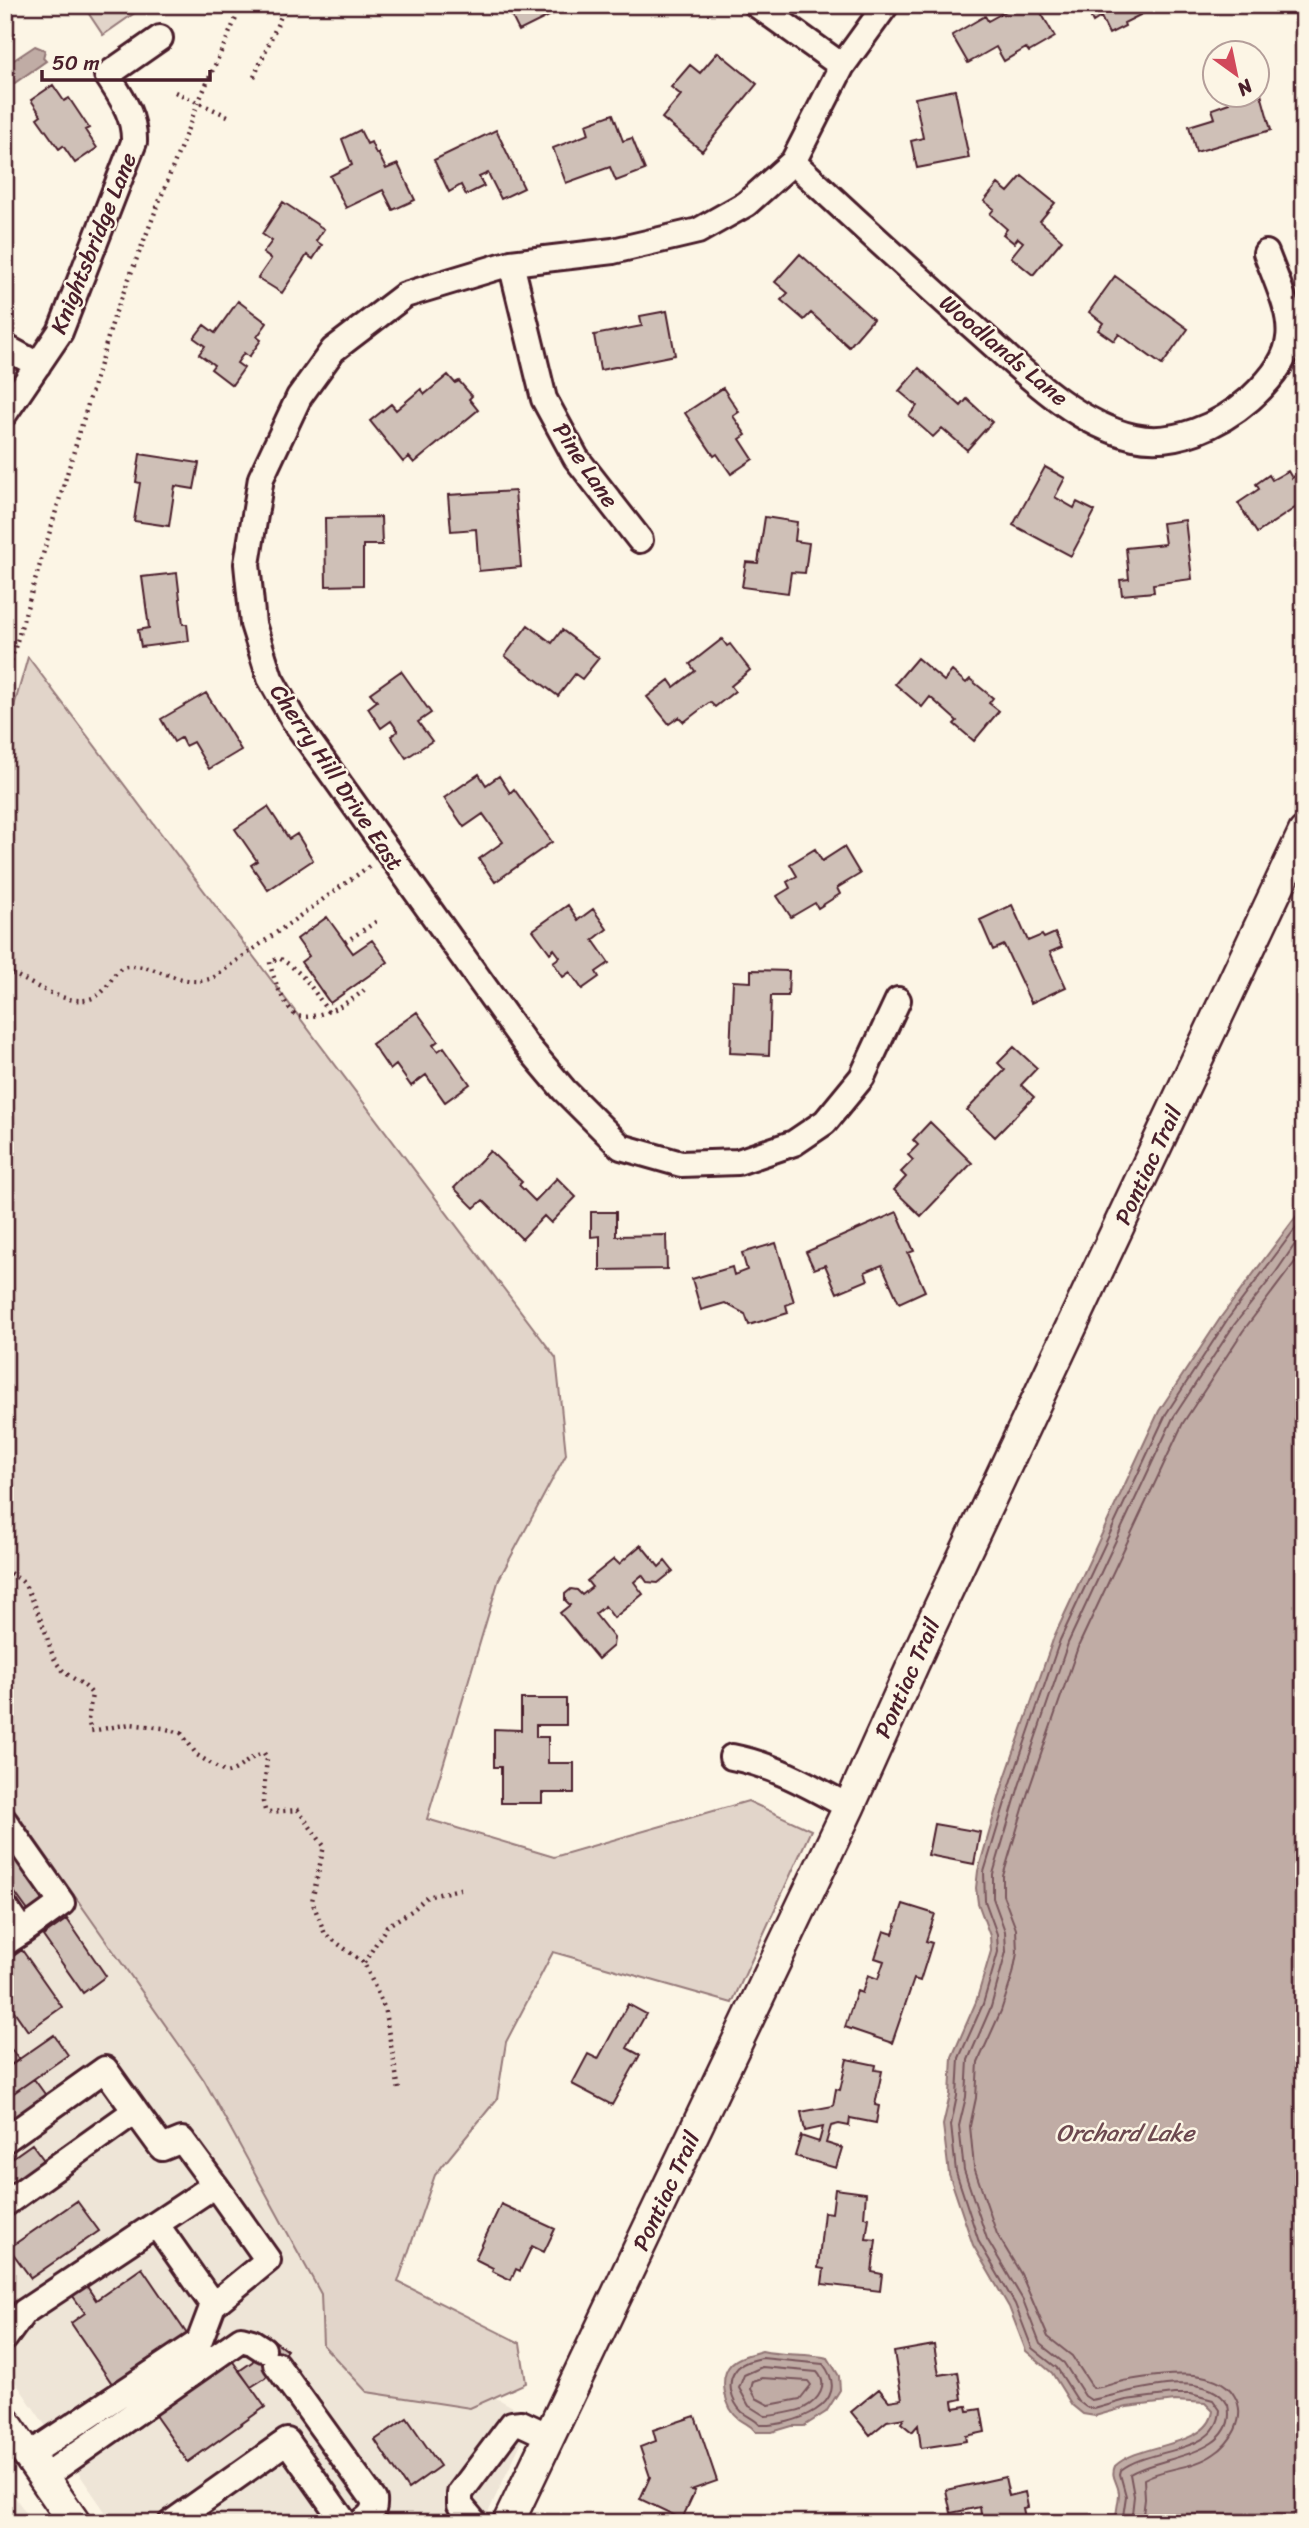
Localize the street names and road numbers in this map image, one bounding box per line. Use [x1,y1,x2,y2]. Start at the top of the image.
street label: Knightsbridge Lane [38,146,149,340]
street label: Woodlands Lane [930,284,1078,417]
street label: Pine Lane [541,414,630,517]
street label: Cherry Hill Drive East [258,675,415,879]
street label: Pontiac Trail [1103,1098,1194,1232]
street label: Pontiac Trail [863,1611,952,1745]
street label: Pontiac Trail [621,2124,712,2258]

